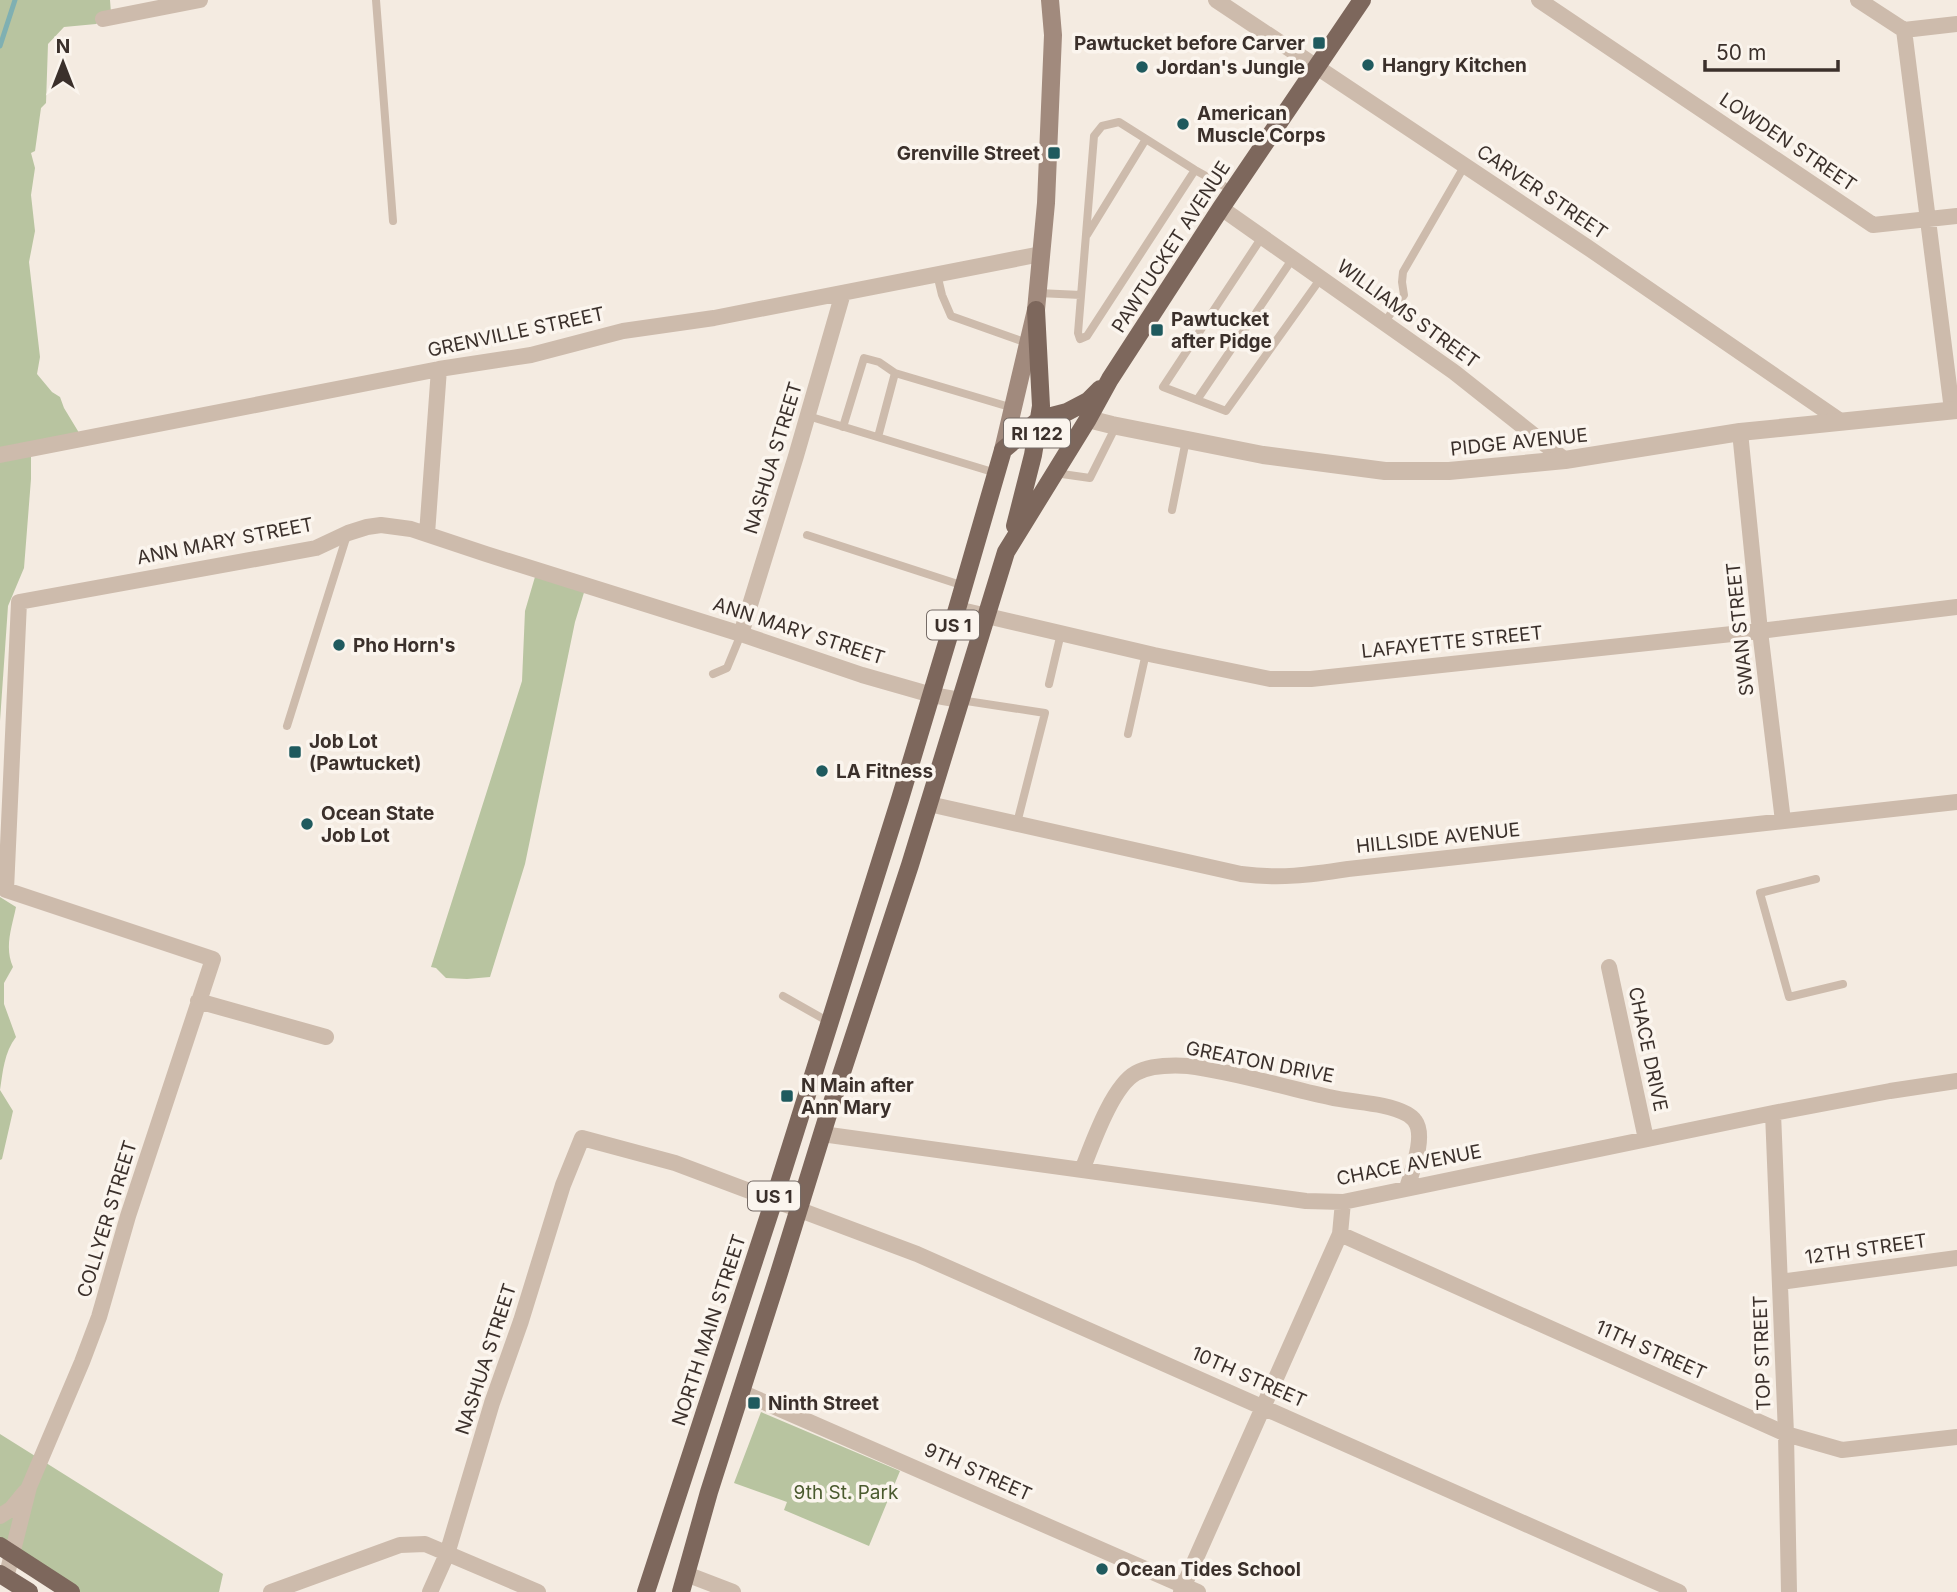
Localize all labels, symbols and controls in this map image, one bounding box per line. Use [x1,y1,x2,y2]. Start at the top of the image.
north arrow [28,28,98,98]
scale bar [1705,28,1838,72]
place label: Pawtucket before Carver [1074,32,1305,55]
text: N [56,35,70,58]
marker: Pawtucket before Carver [1311,35,1327,51]
text: 50 m [1716,40,1766,65]
place label: Hangry Kitchen [1382,54,1527,77]
place label: Jordan's Jungle [1156,56,1305,79]
marker: Hangry Kitchen [1360,57,1376,73]
marker: Jordan's Jungle [1134,59,1150,75]
street label: LOWDEN STREET [1715,88,1861,196]
place label: American Muscle Corps [1197,102,1326,147]
marker: American Muscle Corps [1175,116,1191,132]
street label: CARVER STREET [1472,140,1612,244]
place label: Grenville Street [897,142,1040,165]
marker: Grenville Street [1046,145,1062,161]
street label: PAWTUCKET AVENUE [1107,157,1235,337]
street label: WILLIAMS STREET [1332,255,1484,373]
street label: GRENVILLE STREET [425,302,607,362]
place label: Pawtucket after Pidge [1171,308,1272,353]
marker: Pawtucket after Pidge [1149,322,1165,338]
street label: NASHUA STREET [739,379,807,537]
road number: RI 122 [1004,418,1070,447]
street label: PIDGE AVENUE [1449,423,1589,461]
street label: ANN MARY STREET [135,513,315,569]
street label: SWAN STREET [1722,561,1758,697]
street label: ANN MARY STREET [710,592,888,670]
road number: US 1 [927,610,979,640]
street label: LAFAYETTE STREET [1360,621,1544,663]
place label: Pho Horn's [353,634,455,657]
marker: Pho Horn's [331,637,347,653]
place label: Job Lot (Pawtucket) [309,730,421,775]
marker: Job Lot (Pawtucket) [287,744,303,760]
place label: LA Fitness [836,760,933,783]
marker: LA Fitness [814,763,830,779]
place label: Ocean State Job Lot [321,802,434,847]
marker: Ocean State Job Lot [299,816,315,832]
street label: HILLSIDE AVENUE [1355,818,1521,858]
street label: CHACE DRIVE [1624,985,1672,1113]
street label: GREATON DRIVE [1184,1036,1336,1088]
place label: N Main after Ann Mary [801,1074,914,1119]
marker: N Main after Ann Mary [779,1088,795,1104]
street label: COLLYER STREET [72,1138,142,1300]
street label: CHACE AVENUE [1334,1140,1484,1190]
road number: US 1 [748,1182,800,1210]
street label: 12TH STREET [1804,1229,1928,1269]
street label: NORTH MAIN STREET [667,1232,751,1428]
street label: NASHUA STREET [451,1280,521,1438]
street label: TOP STREET [1748,1295,1776,1411]
street label: 11TH STREET [1592,1315,1710,1385]
street label: 10TH STREET [1188,1341,1310,1413]
place label: Ninth Street [768,1392,879,1415]
marker: Ninth Street [746,1395,762,1411]
street label: 9TH STREET [921,1438,1035,1506]
park label: 9th St. Park [794,1481,899,1504]
place label: Ocean Tides School [1116,1558,1301,1581]
marker: Ocean Tides School [1094,1561,1110,1577]

